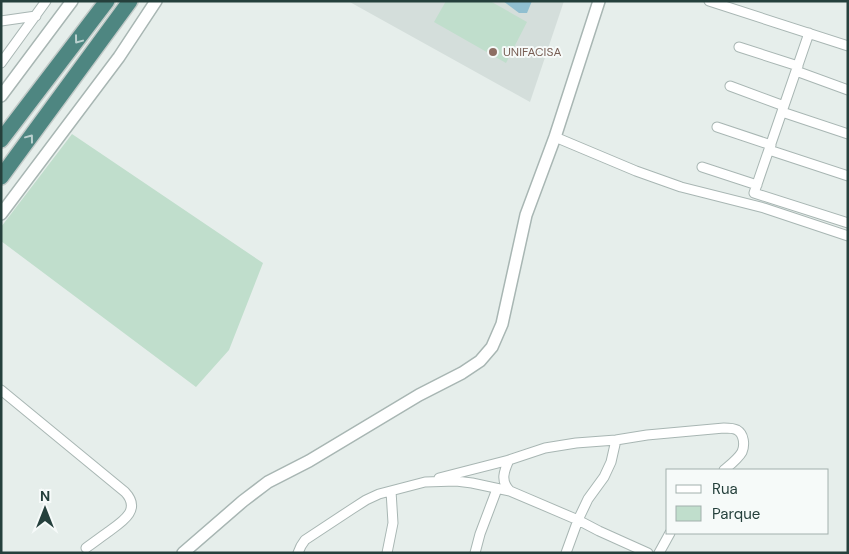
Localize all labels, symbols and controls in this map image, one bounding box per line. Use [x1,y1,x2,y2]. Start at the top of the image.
one-way arrow [75,34,84,44]
place label: UNIFACISA [503,44,561,60]
marker: UNIFACISA [487,46,499,58]
one-way arrow [25,135,33,144]
legend [666,469,829,534]
text: Rua [712,479,738,499]
north arrow [20,484,70,534]
text: N [40,487,50,505]
text: Parque [712,504,760,524]

